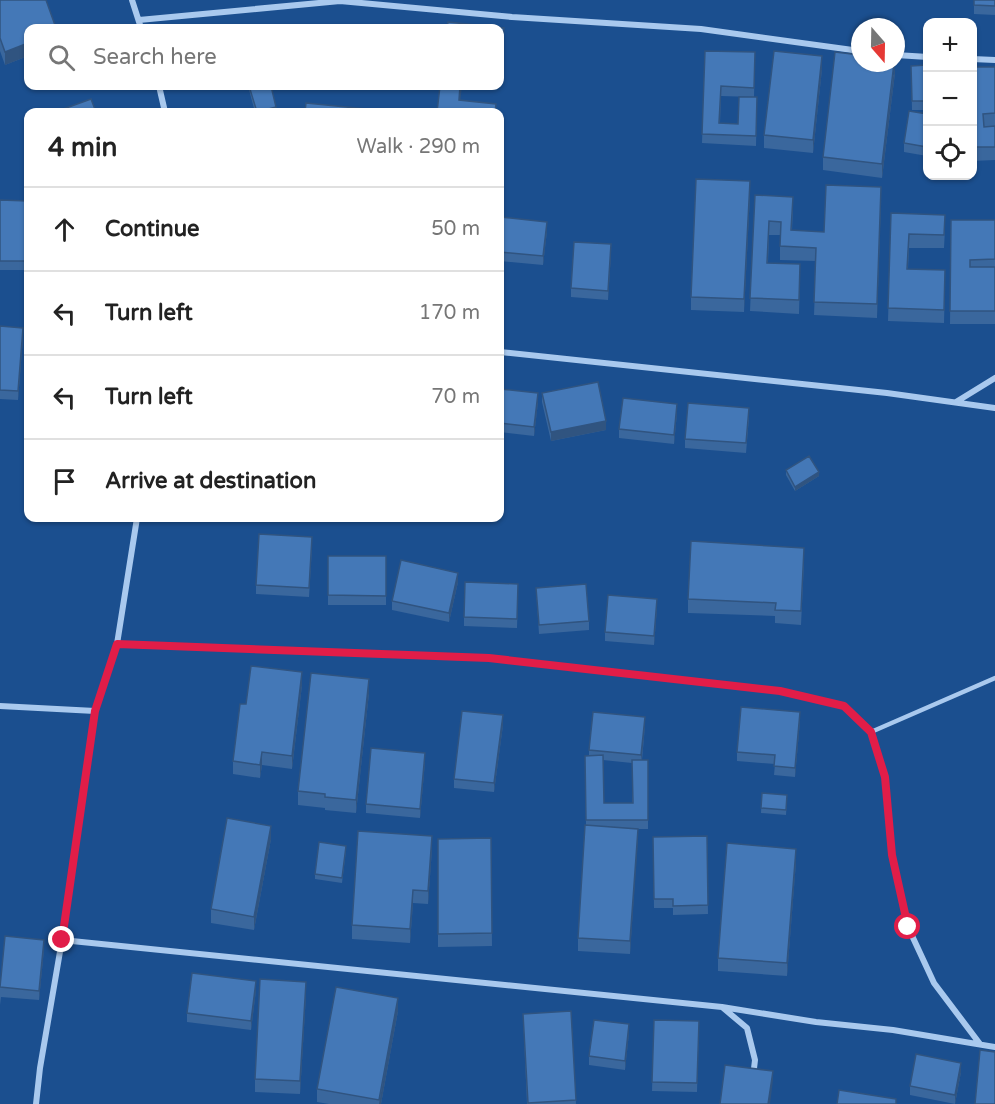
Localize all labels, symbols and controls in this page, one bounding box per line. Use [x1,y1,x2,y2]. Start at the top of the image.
north arrow [851,18,905,72]
map controls [923,18,977,180]
button: + [923,18,977,72]
search box [24,24,504,90]
icon: search [45,41,78,74]
text: Search here [93,44,217,70]
button: − [923,72,977,126]
button: locate [923,126,977,180]
text: 4 min [48,132,117,163]
text: Walk · 290 m [357,135,480,159]
icon: ahead [48,213,81,246]
text: Continue [105,216,200,242]
text: 50 m [431,217,480,241]
icon: left [48,297,81,330]
text: Turn left [105,300,193,326]
text: 170 m [419,301,480,325]
icon: left [48,381,81,414]
text: Turn left [105,384,193,410]
text: 70 m [431,385,480,409]
icon: arrive [48,465,81,498]
text: Arrive at destination [105,468,316,494]
route start [894,913,920,939]
route end [48,926,74,952]

